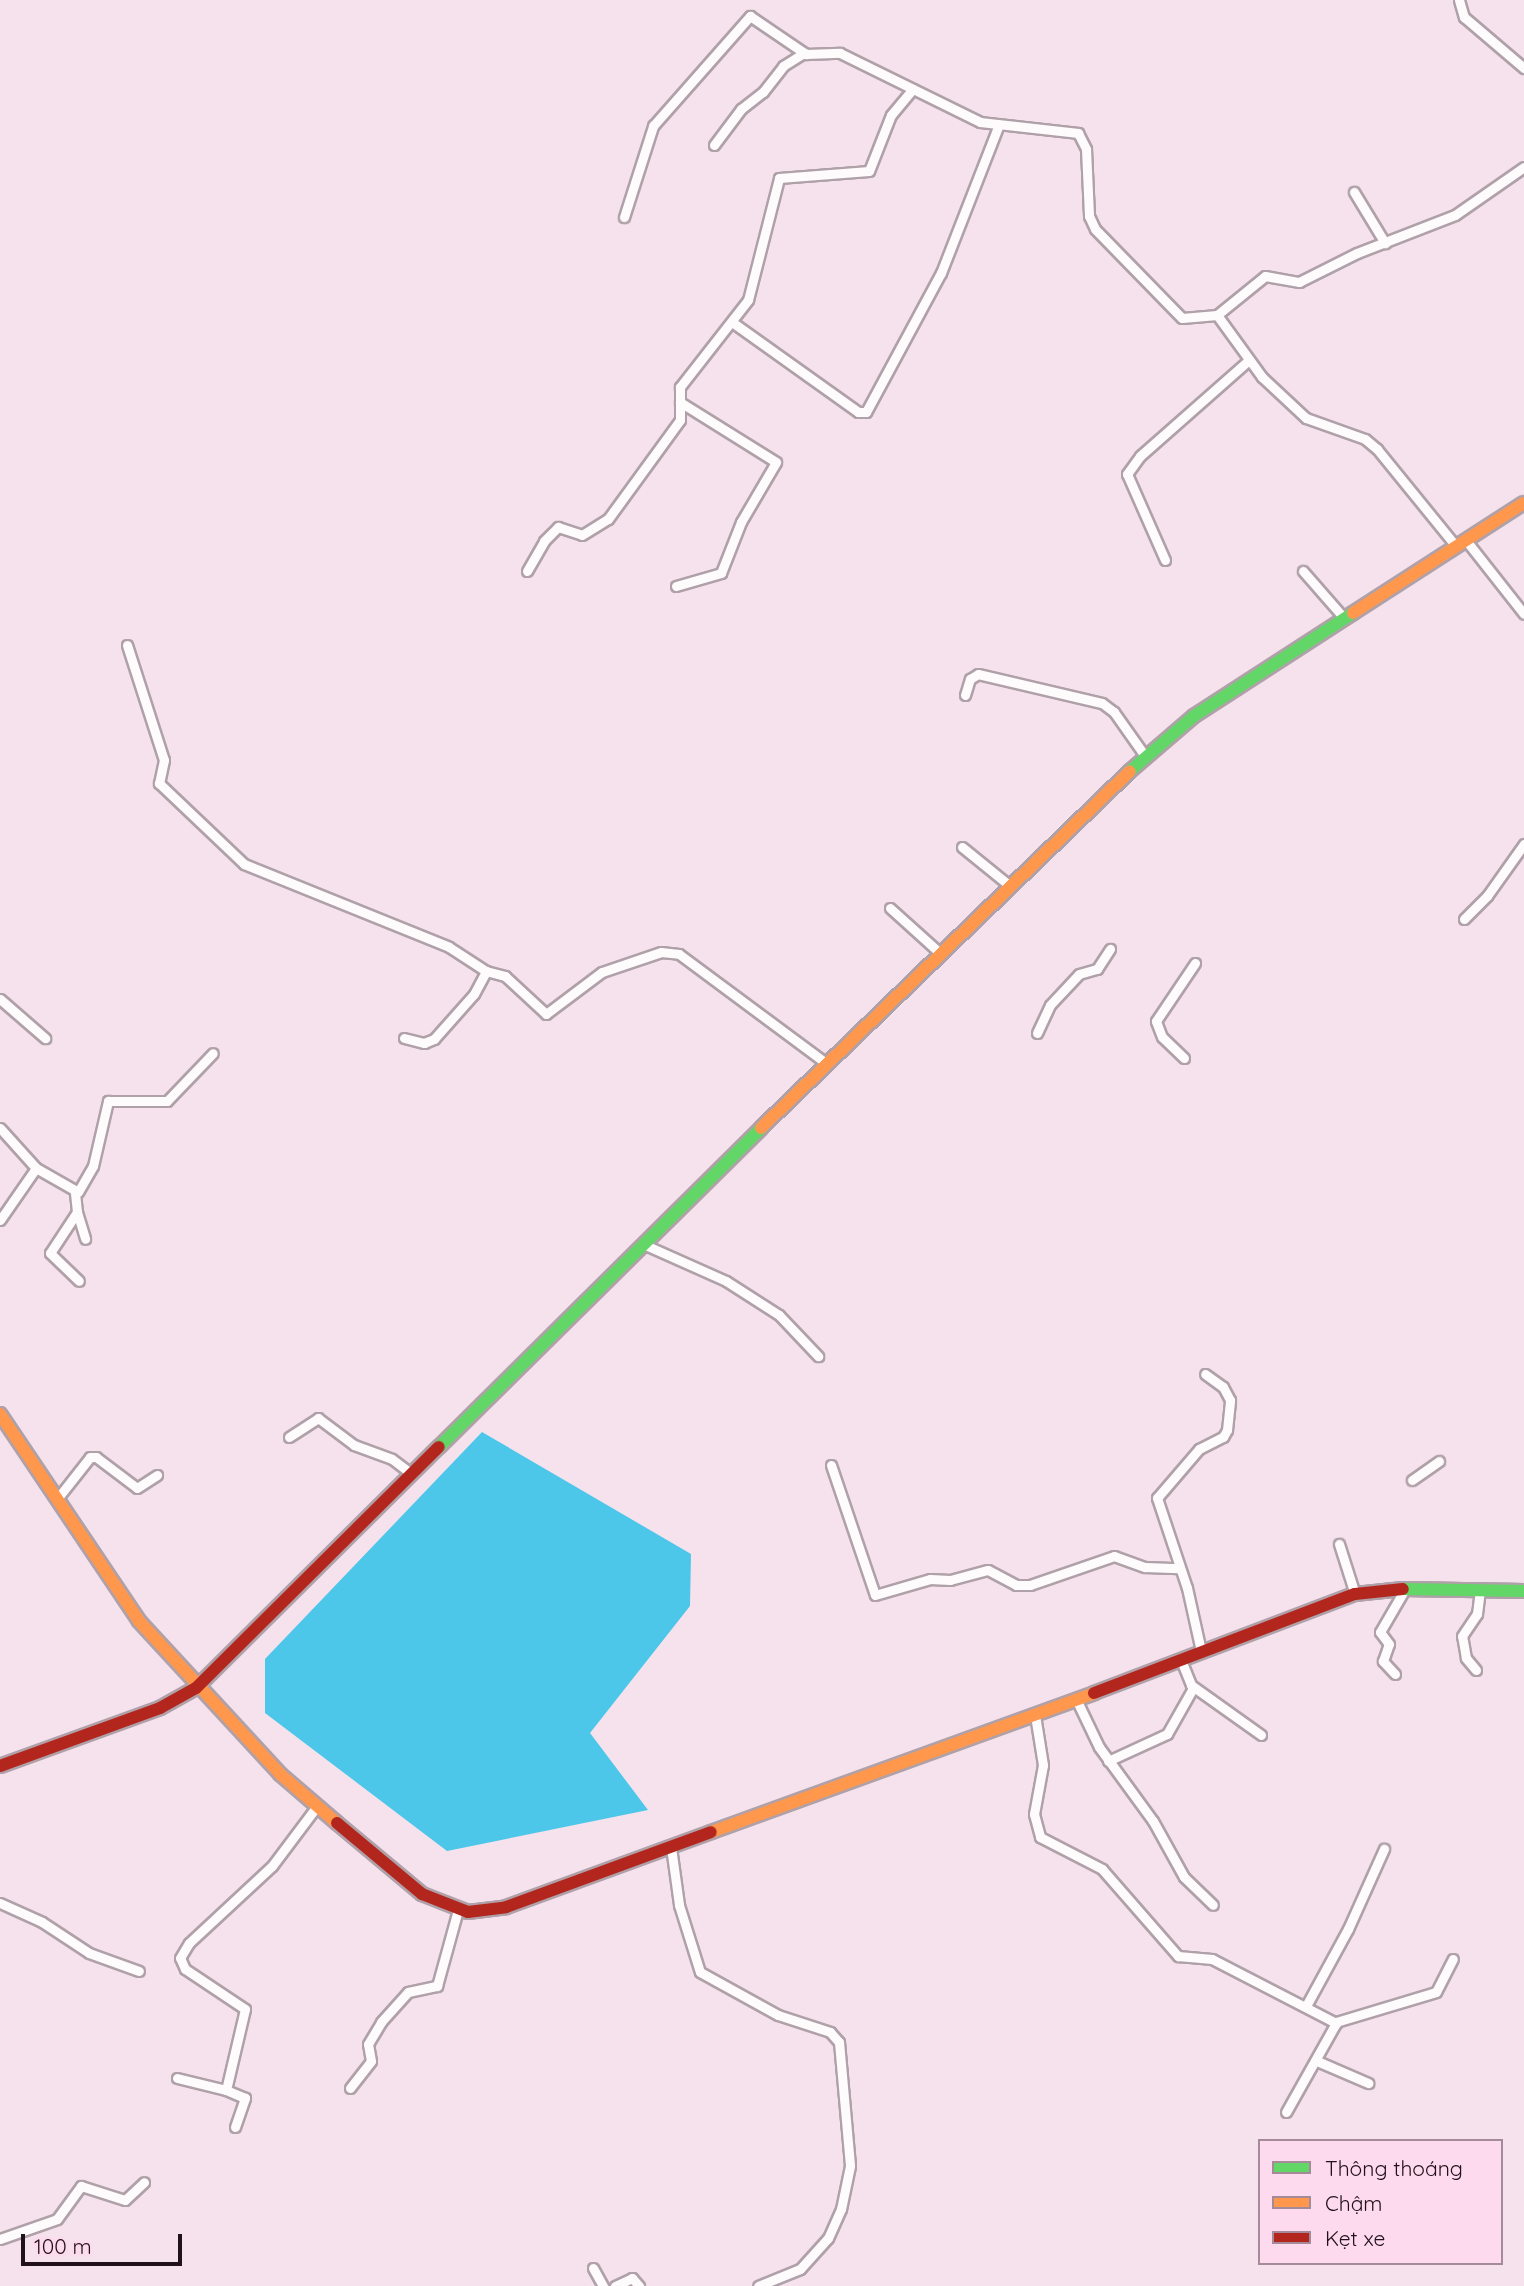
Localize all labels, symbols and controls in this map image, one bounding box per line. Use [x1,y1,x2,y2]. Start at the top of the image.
legend [1258,2139,1503,2265]
text: Thông thoáng [1325,2155,1463,2181]
text: Chậm [1325,2190,1383,2216]
scale bar [24,2220,186,2264]
text: Kẹt xe [1325,2225,1385,2251]
text: 100 m [34,2233,92,2259]

